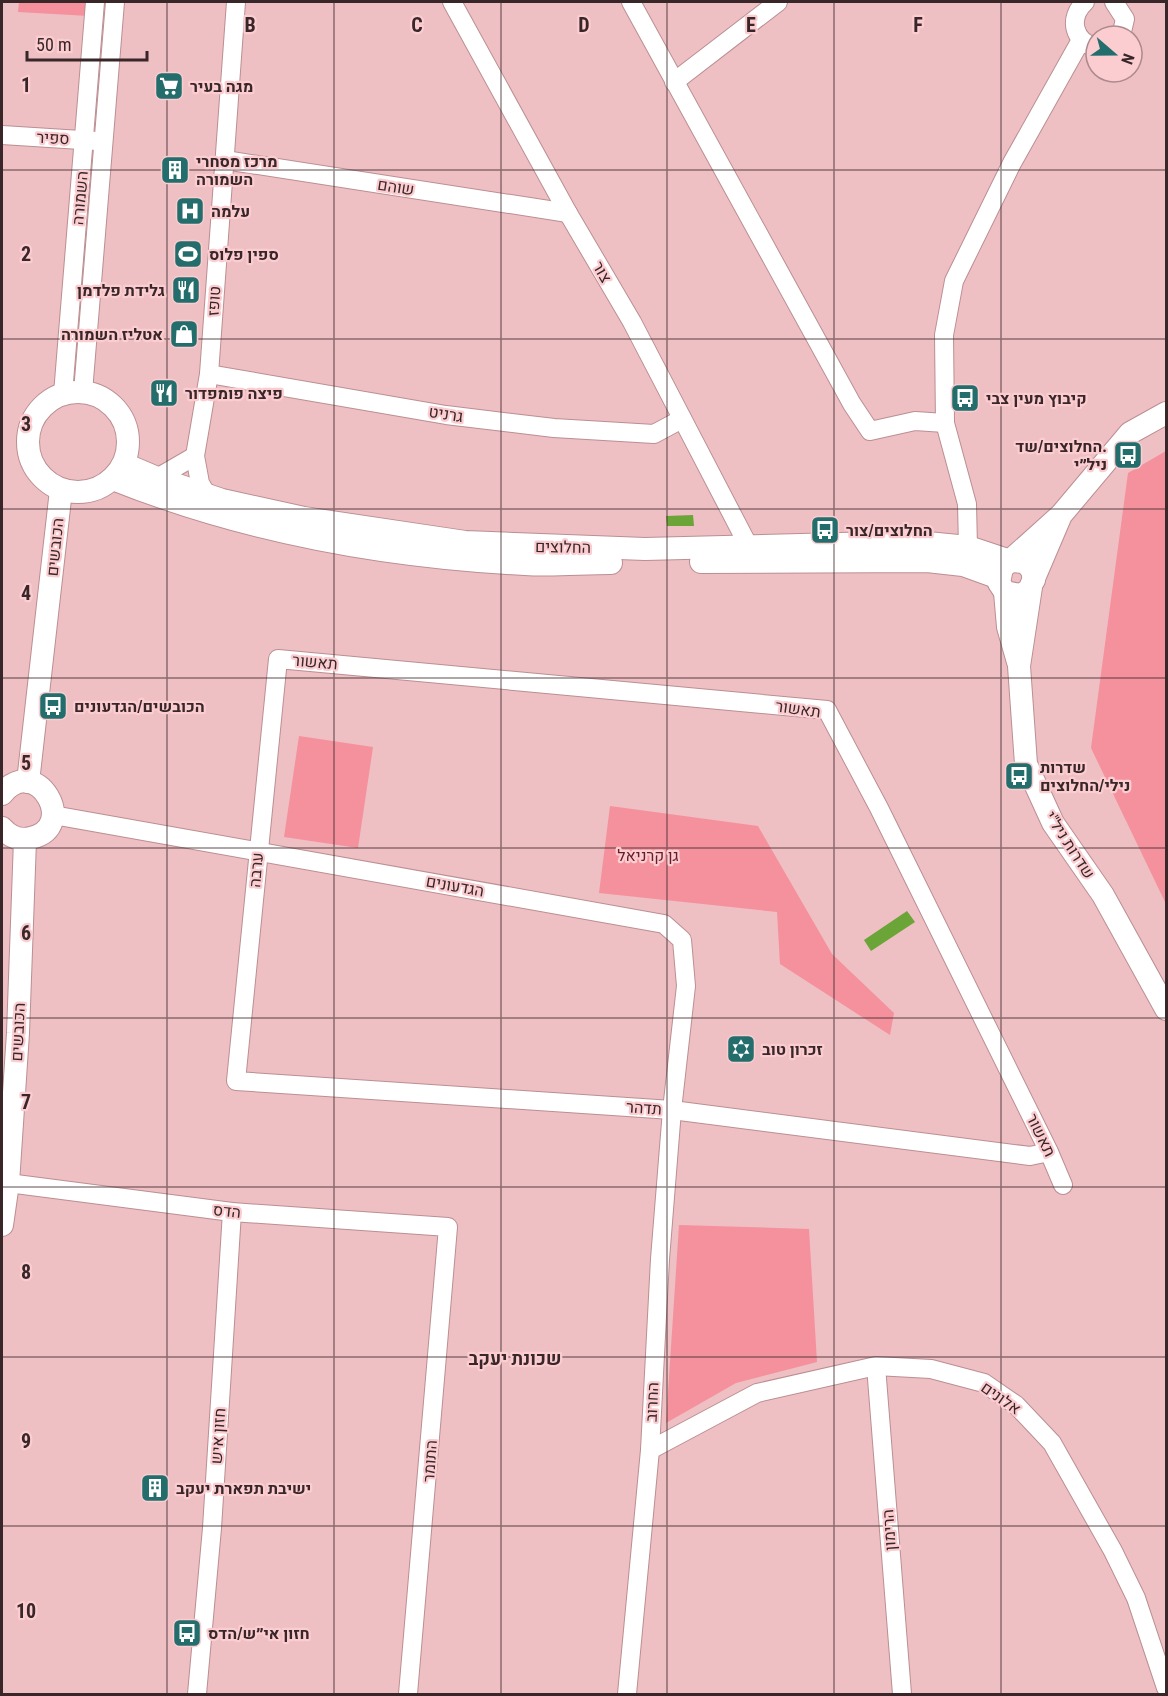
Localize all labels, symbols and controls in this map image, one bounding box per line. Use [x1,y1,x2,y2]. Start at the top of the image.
text: B [244,13,256,37]
text: C [411,13,423,37]
text: D [578,13,590,37]
text: E [746,13,756,37]
text: F [913,13,923,37]
scale bar [27,24,147,62]
north arrow [1084,24,1144,84]
text: 50 m [36,34,71,55]
text: N [1117,51,1138,67]
supermarket icon: מגה בעיר [153,70,185,102]
text: 1 [21,73,31,97]
place label: מגה בעיר [190,77,253,96]
street label: ספיר [36,128,70,148]
place label: מרכז מסחרי השמורה [196,152,278,189]
building icon: מרכז מסחרי השמורה [159,154,191,186]
street label: השמורה [68,170,92,226]
street label: שוהם [376,175,416,199]
hospital icon: עלמה [174,195,206,227]
place label: עלמה [211,202,250,221]
sports icon: ספין פלוס [172,238,204,270]
text: 2 [21,242,31,266]
place label: ספין פלוס [209,245,279,264]
street label: צור [588,258,616,286]
restaurant icon: גלידת פלדמן [170,274,202,306]
place label: גלידת פלדמן [77,281,165,300]
street label: טופז [203,285,225,317]
shop icon: אטליז השמורה [168,318,200,350]
place label: אטליז השמורה [61,325,163,344]
restaurant icon: פיצה פומפדור [148,377,180,409]
bus stop icon: קיבוץ מעין צבי [949,382,981,414]
place label: פיצה פומפדור [185,384,283,403]
place label: קיבוץ מעין צבי [986,389,1087,408]
street label: גרניט [427,402,465,426]
text: 3 [21,412,31,436]
place label: החלוצים/שד. ניל״י [1015,437,1107,474]
bus stop icon: החלוצים/שד. ניל״י [1112,439,1144,471]
bus stop icon: החלוצים/צור [809,514,841,546]
street label: הכובשים [42,517,68,577]
place label: החלוצים/צור [846,521,933,540]
street label: החלוצים [535,537,591,557]
text: 4 [21,581,31,605]
street label: תאשור [291,651,339,673]
bus stop icon: הכובשים/הגדעונים [37,690,69,722]
street label: תאשור [774,696,822,722]
place label: הכובשים/הגדעונים [74,697,205,716]
text: 5 [21,751,31,775]
place label: שדרות נילי/החלוצים [1040,758,1130,795]
bus stop icon: שדרות נילי/החלוצים [1003,760,1035,792]
street label: שדרות ניל"י [1041,808,1099,882]
park label: גן קרניאל [617,846,679,865]
street label: ערבה [245,852,267,888]
street label: הגדעונים [424,872,486,900]
text: 6 [21,921,31,945]
street label: הכובשים [7,1002,29,1062]
synagogue icon: זכרון טוב [725,1033,757,1065]
place label: זכרון טוב [762,1040,823,1059]
text: 7 [21,1090,31,1114]
street label: תדהר [626,1097,662,1119]
street label: תאשור [1022,1110,1060,1160]
street label: הדס [212,1200,242,1222]
text: 8 [21,1260,31,1284]
district label: שכונת יעקב [469,1348,561,1369]
street label: אלונים [978,1378,1024,1418]
street label: החרוב [641,1381,663,1423]
street label: חזון איש [207,1407,229,1465]
text: 9 [21,1429,31,1453]
street label: התומר [419,1439,441,1483]
building icon: ישיבת תפארת יעקב [139,1472,171,1504]
place label: ישיבת תפארת יעקב [176,1479,311,1498]
street label: הרימון [878,1509,900,1551]
text: 10 [16,1599,36,1623]
bus stop icon: חזון אי״ש/הדס [171,1617,203,1649]
place label: חזון אי״ש/הדס [208,1624,310,1643]

